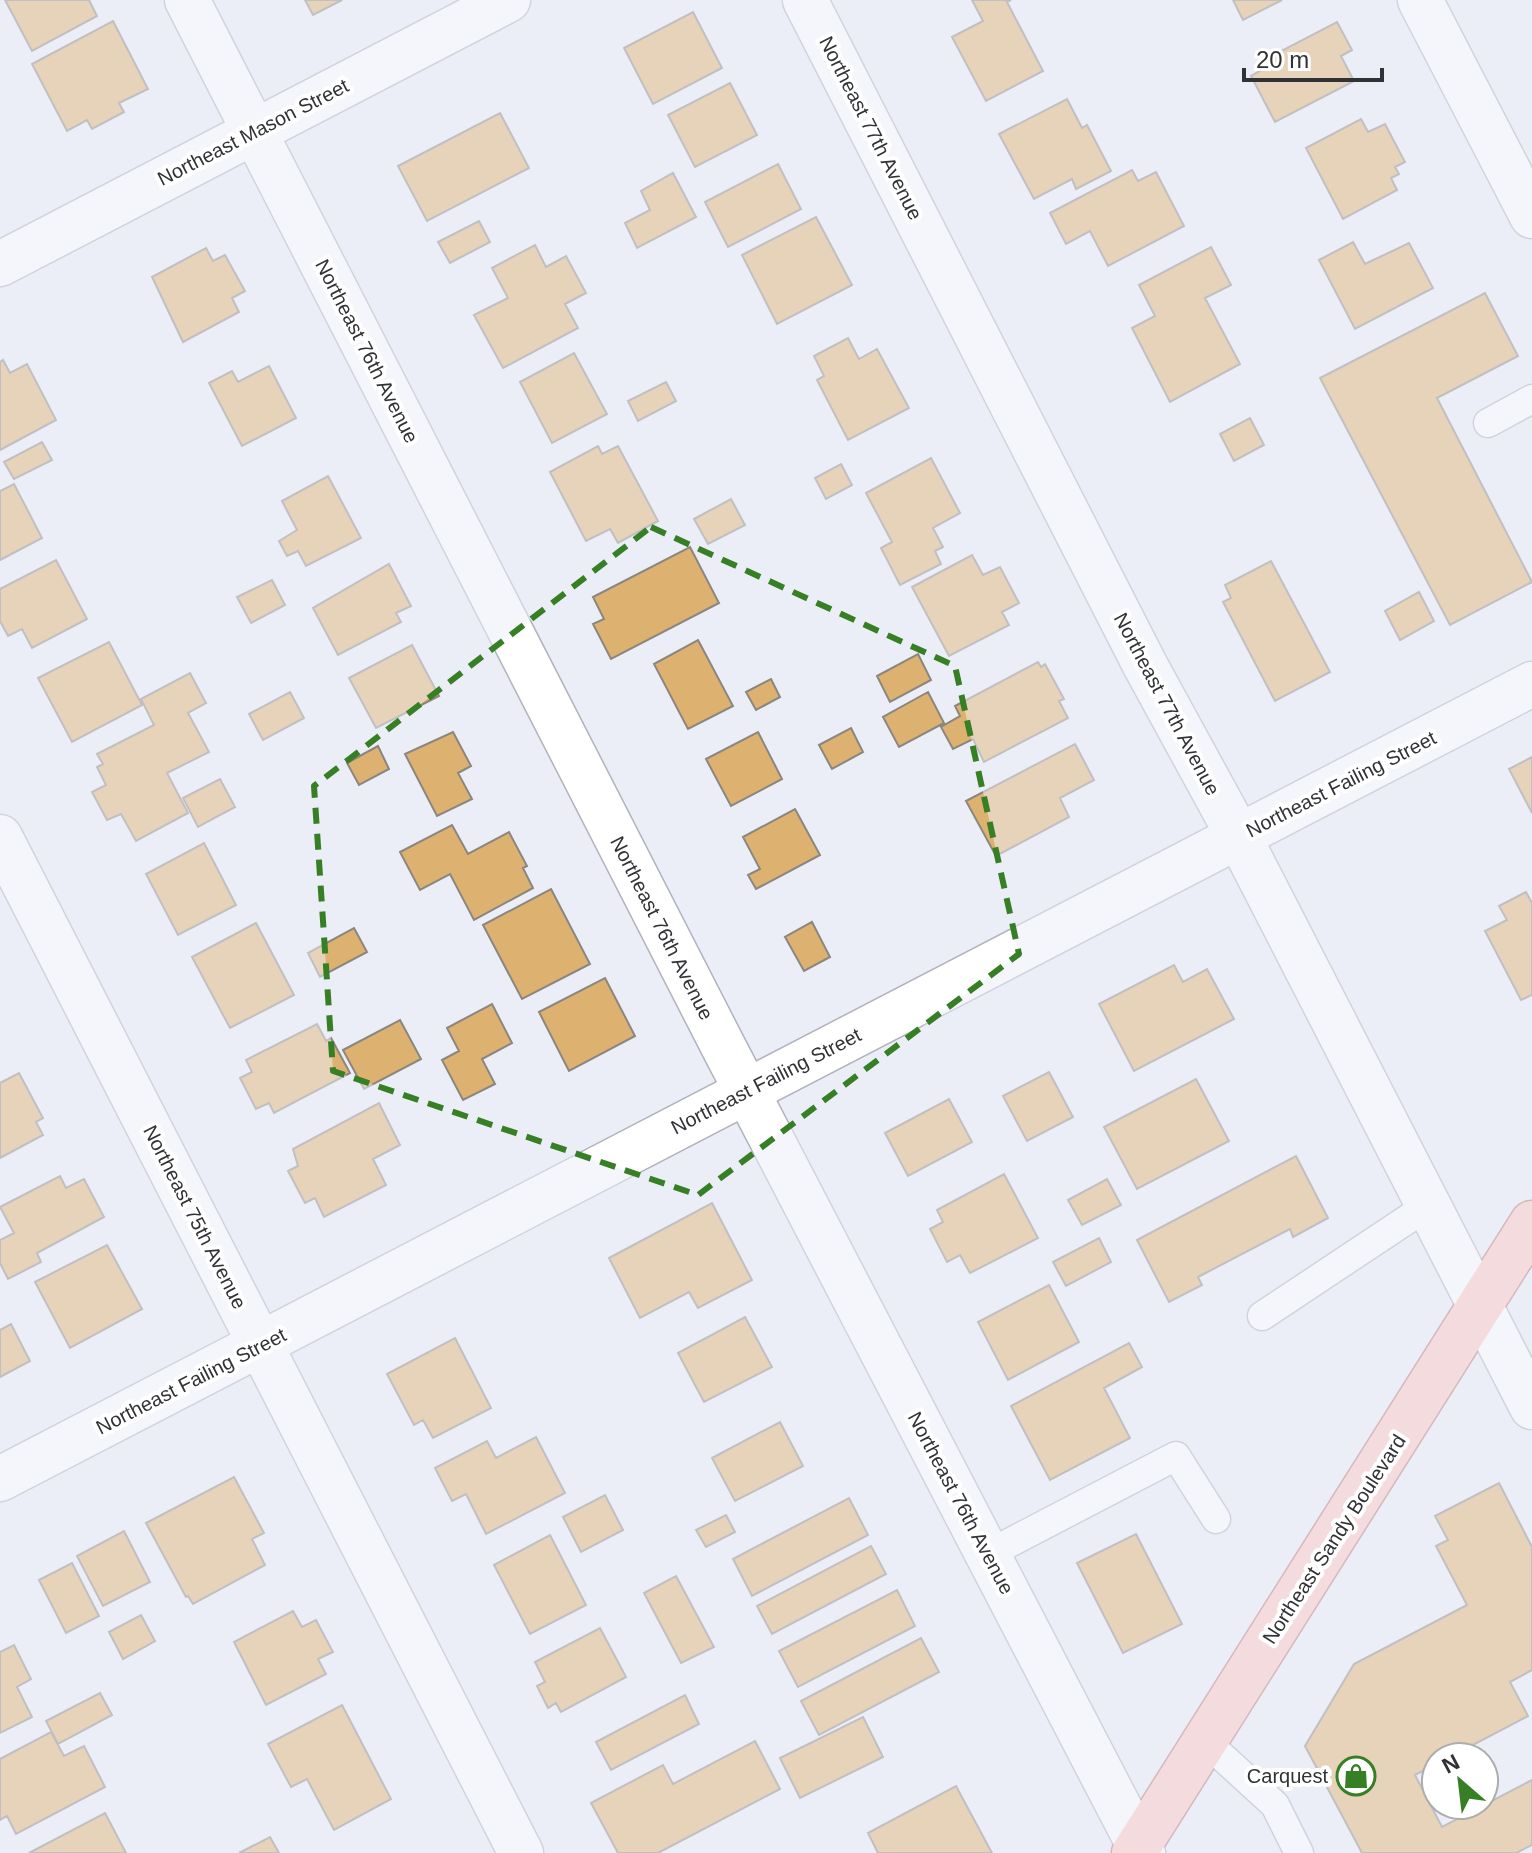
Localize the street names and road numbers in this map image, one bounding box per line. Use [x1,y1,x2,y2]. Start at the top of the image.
street label: Northeast 77th Avenue [815,33,927,223]
street label: Northeast Mason Street [154,74,352,190]
street label: Northeast 76th Avenue [311,256,423,446]
street label: Northeast 77th Avenue [1110,609,1224,799]
street label: Northeast Failing Street [1242,726,1440,841]
street label: Northeast 76th Avenue [606,833,718,1023]
street label: Northeast Failing Street [667,1023,865,1138]
street label: Northeast 75th Avenue [139,1122,251,1312]
street label: Northeast Failing Street [92,1323,290,1438]
street label: Northeast 76th Avenue [904,1408,1018,1598]
street label: Northeast Sandy Boulevard [1258,1430,1410,1648]

